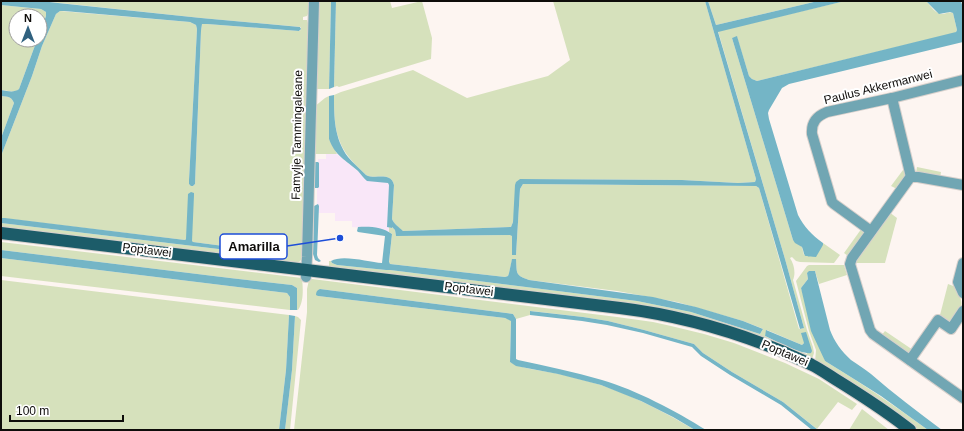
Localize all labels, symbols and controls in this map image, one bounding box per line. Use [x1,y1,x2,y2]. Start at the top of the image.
north arrow [8,8,48,48]
text: N [24,12,32,24]
street label: Paulus Akkermanwei [822,67,934,107]
street label: Famylje Tammingaleane [289,70,305,200]
callout: Amarilla [220,234,287,259]
text: Amarilla [228,239,280,254]
street label: Poptawei [122,240,172,260]
street label: Poptawei [444,279,494,299]
street label: Poptawei [760,337,810,369]
scale bar [10,397,123,423]
text: 100 m [16,404,49,418]

